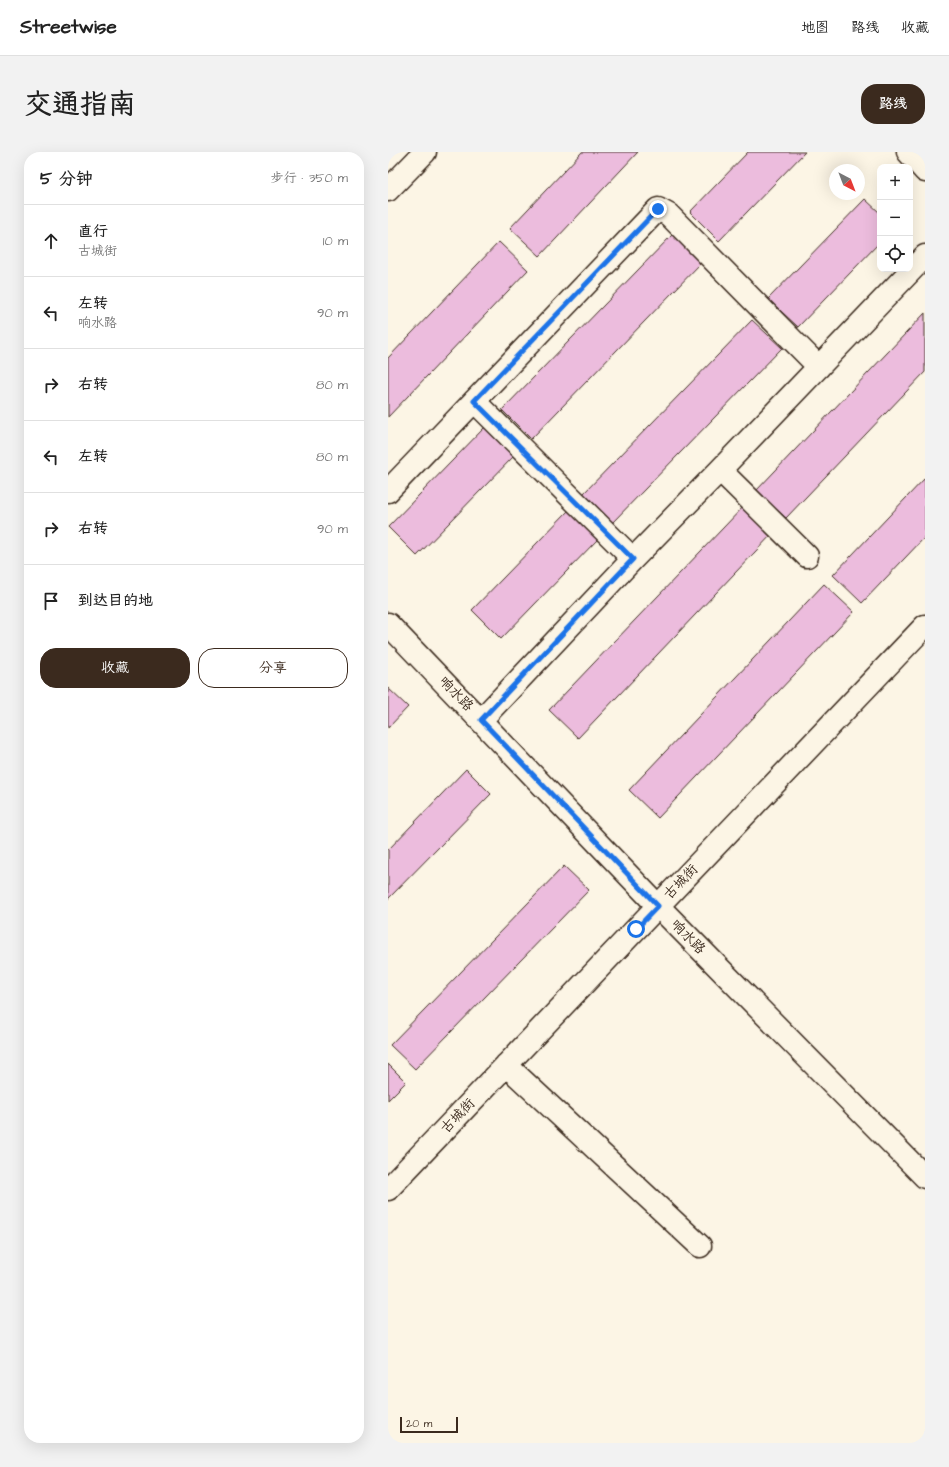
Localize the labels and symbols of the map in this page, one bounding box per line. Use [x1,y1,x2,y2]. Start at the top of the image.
north arrow [829,164,865,200]
route end [649,200,667,218]
street label: 响水路 [434,672,478,716]
street label: 古城街 [659,860,703,904]
street label: 响水路 [666,915,710,959]
route start [627,920,645,938]
street label: 古城街 [436,1094,480,1138]
scale bar [400,1415,458,1434]

